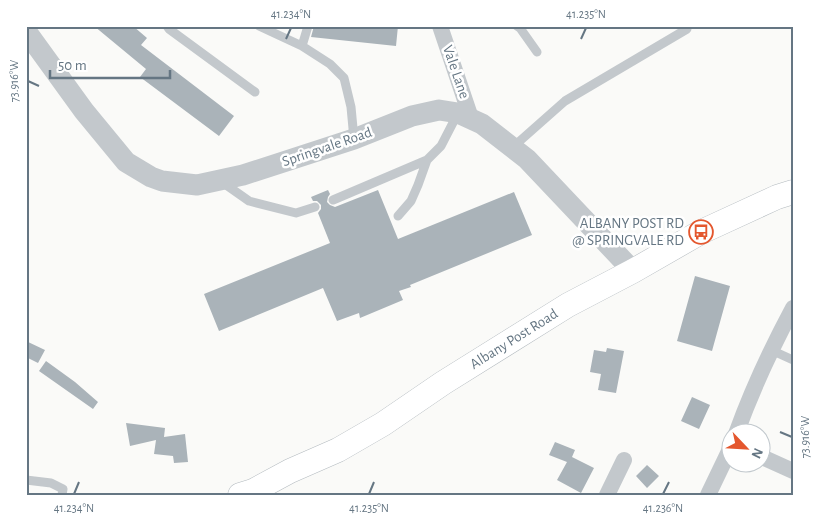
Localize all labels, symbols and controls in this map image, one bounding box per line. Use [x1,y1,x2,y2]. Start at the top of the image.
text: 41.234°N [271,8,311,20]
text: 41.235°N [566,8,606,20]
street label: Vale Lane [440,43,472,101]
scale bar [50,48,170,80]
text: 50 m [58,58,87,73]
text: 73.916°W [8,59,20,102]
street label: Springvale Road [280,125,374,169]
place label: ALBANY POST RD @ SPRINGVALE RD [572,216,684,248]
bus stop icon: ALBANY POST RD @ SPRINGVALE RD [688,219,714,245]
street label: Albany Post Road [467,306,561,372]
text: 73.916°W [799,415,811,458]
north arrow [722,424,772,474]
text: N [748,446,765,460]
text: 41.234°N [54,502,94,514]
text: 41.235°N [349,502,389,514]
text: 41.236°N [643,502,683,514]

